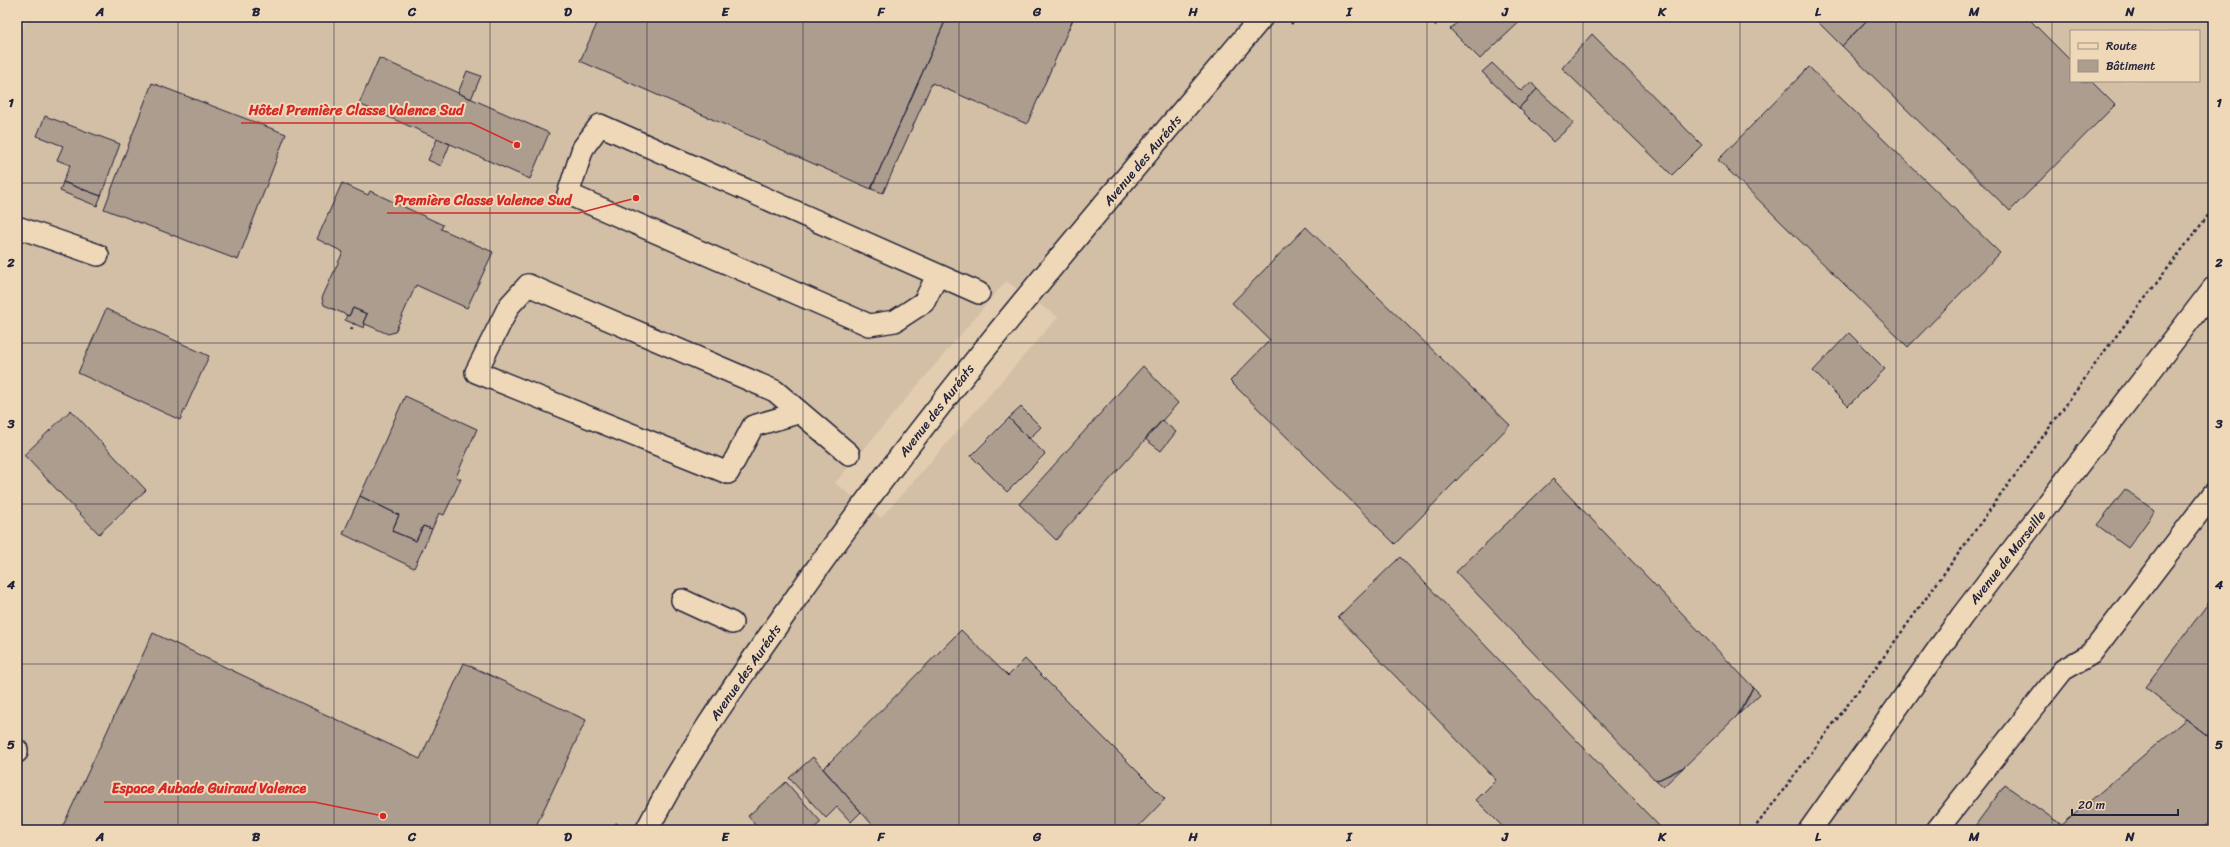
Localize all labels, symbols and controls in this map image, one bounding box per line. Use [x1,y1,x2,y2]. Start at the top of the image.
text: A [95,0,104,23]
text: B [252,0,261,23]
text: C [407,0,417,23]
text: D [564,0,572,23]
text: E [721,0,730,23]
text: F [876,0,885,23]
text: G [1032,0,1042,23]
text: H [1187,0,1198,23]
text: I [1345,0,1353,23]
text: J [1501,0,1509,23]
text: K [1657,0,1667,23]
text: L [1815,0,1822,23]
text: M [1968,0,1980,23]
text: N [2124,0,2135,23]
legend [2070,30,2200,82]
text: Route [2106,35,2137,57]
text: Bâtiment [2106,55,2155,77]
text: 1 [8,91,14,114]
text: 1 [2216,91,2222,114]
callout: Hôtel Première Classe Valence Sud [241,97,471,123]
text: Hôtel Première Classe Valence Sud [248,98,465,123]
street label: Avenue des Auréats [1097,109,1188,212]
callout: Première Classe Valence Sud [387,187,579,213]
text: Première Classe Valence Sud [395,188,573,213]
text: 2 [6,251,15,274]
text: 2 [2214,251,2223,274]
street label: Avenue des Auréats [892,358,981,463]
text: 3 [6,412,15,435]
text: 3 [2214,412,2223,435]
street label: Avenue de Marseille [1963,505,2052,610]
text: 4 [6,573,16,596]
text: 4 [2214,573,2224,596]
street label: Avenue des Auréats [703,619,788,726]
text: 5 [7,733,15,756]
text: 5 [2215,733,2223,756]
callout: Espace Aubade Guiraud Valence [104,776,314,802]
text: Espace Aubade Guiraud Valence [112,776,306,801]
scale bar [2072,791,2178,817]
text: 20 m [2078,794,2105,816]
text: A [95,825,104,847]
text: B [252,825,261,847]
text: C [407,825,417,847]
text: D [564,825,572,847]
text: E [721,825,730,847]
text: F [876,825,885,847]
text: G [1032,825,1042,847]
text: H [1187,825,1198,847]
text: I [1345,825,1353,847]
text: J [1501,825,1509,847]
text: K [1657,825,1667,847]
text: L [1815,825,1822,847]
text: M [1968,825,1980,847]
text: N [2124,825,2135,847]

